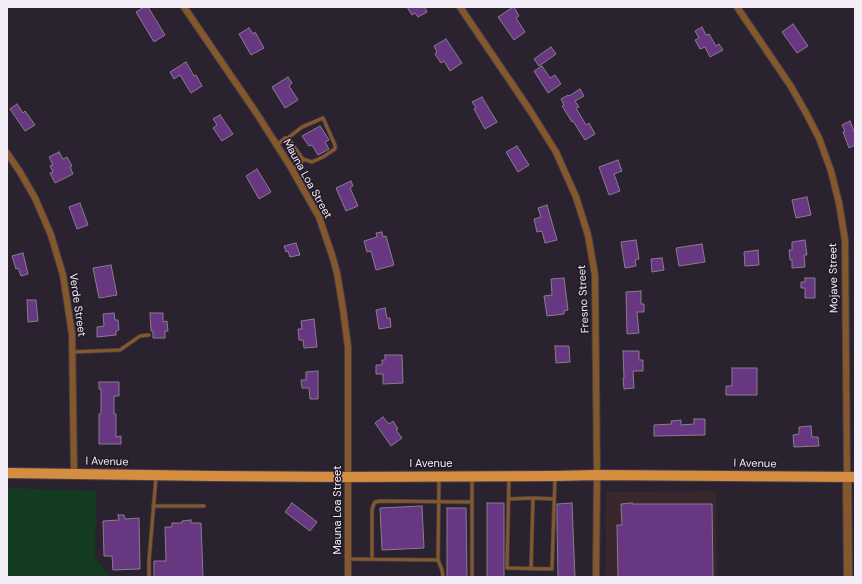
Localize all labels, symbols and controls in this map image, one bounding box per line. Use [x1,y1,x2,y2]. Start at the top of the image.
street label: Mauna Loa Street [280,137,334,221]
street label: Mojave Street [827,243,841,313]
street label: Fresno Street [576,264,592,334]
street label: Verde Street [66,272,88,338]
street label: I Avenue [85,455,129,469]
street label: I Avenue [410,457,452,471]
street label: I Avenue [733,457,777,471]
street label: Mauna Loa Street [331,466,345,554]

